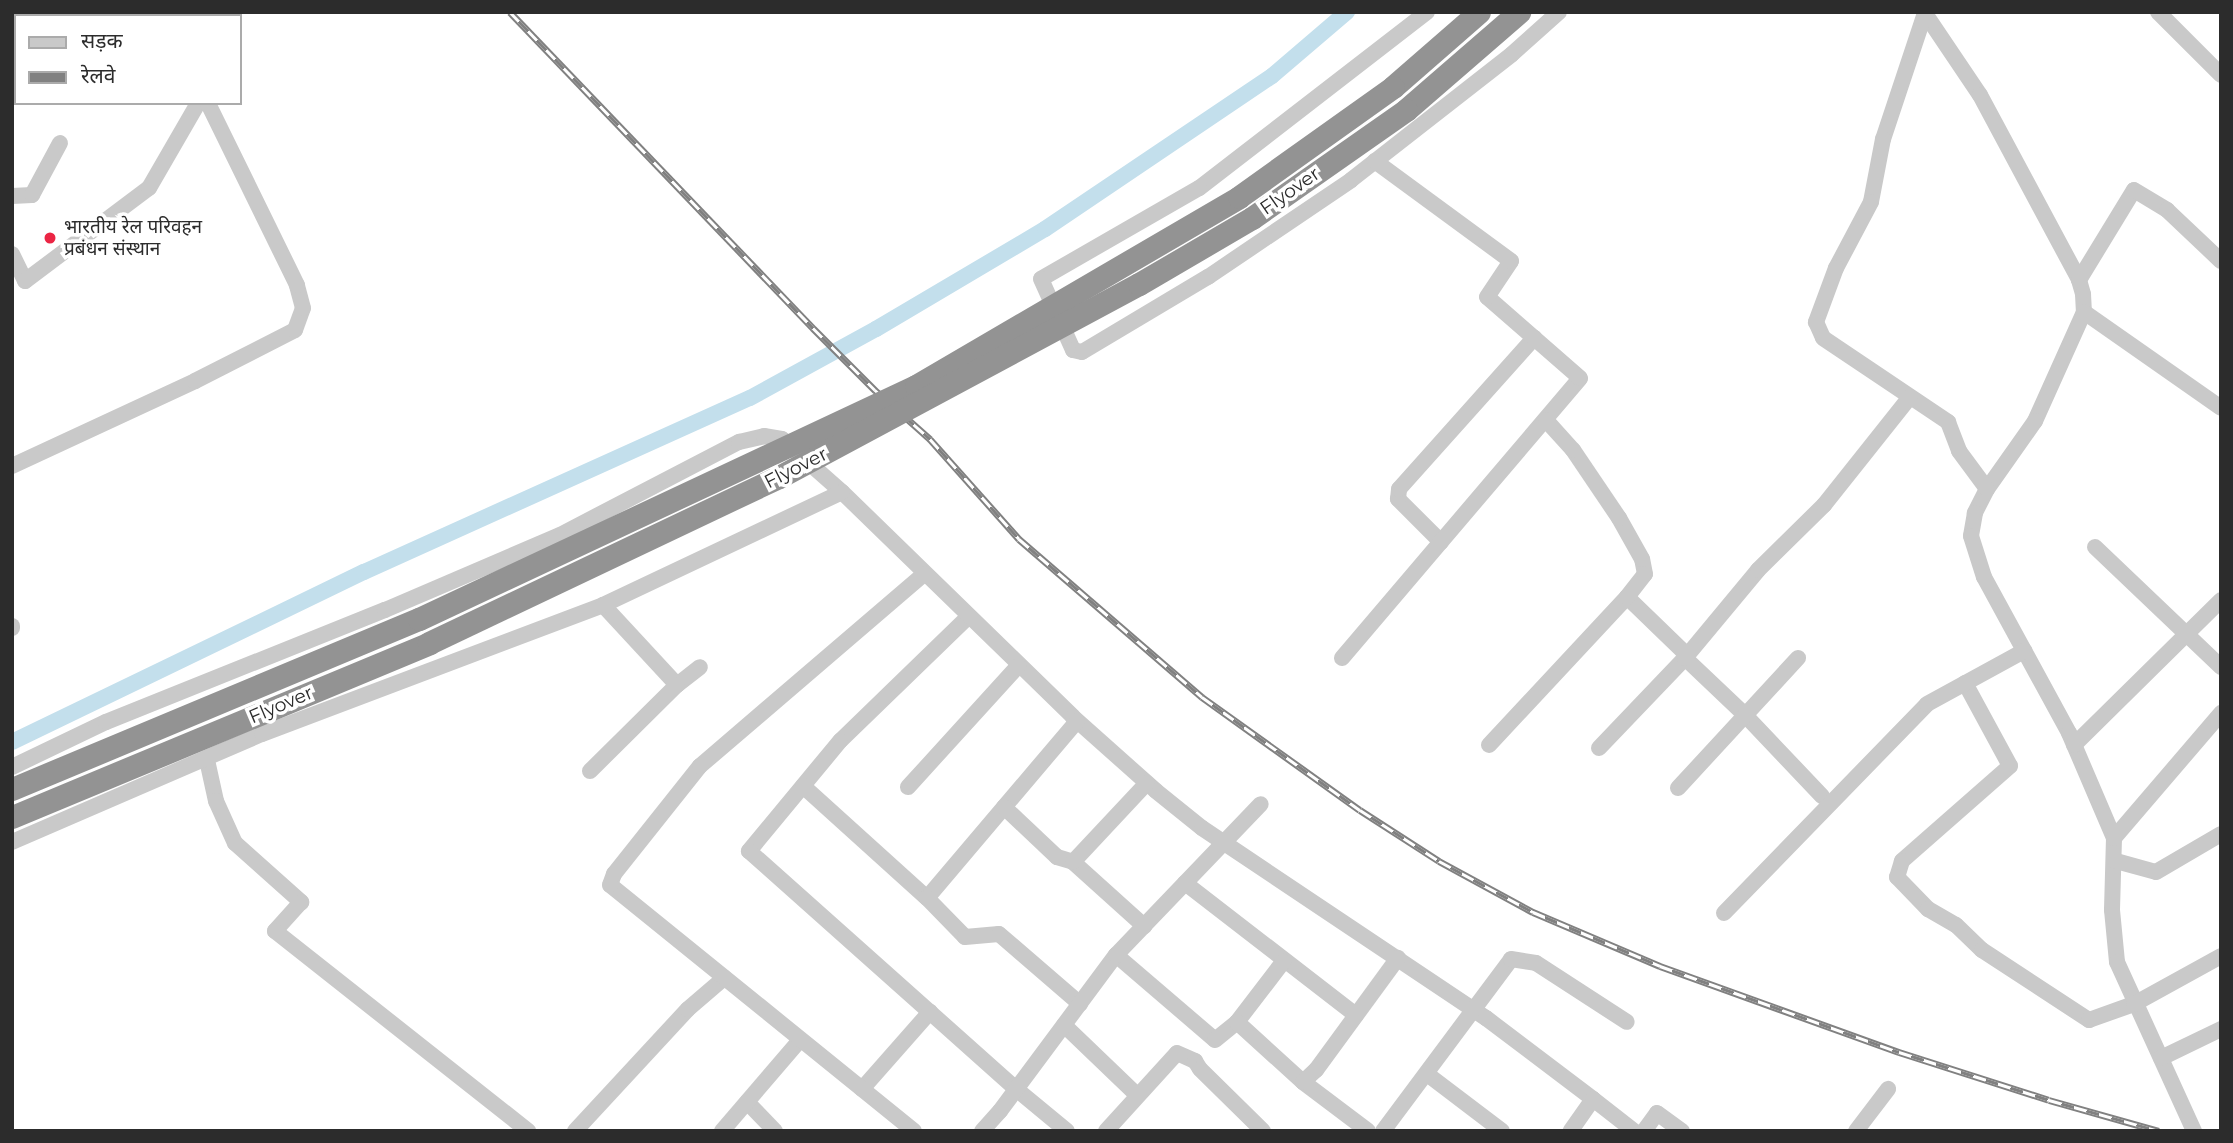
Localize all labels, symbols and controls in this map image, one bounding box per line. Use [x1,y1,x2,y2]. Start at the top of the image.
legend [14,14,242,105]
text: सड़क [81,28,123,53]
text: रेलवे [81,63,116,88]
street label: Flyover [1256,162,1324,220]
place label: भारतीय रेल परिवहन प्रबंधन संस्थान [64,216,202,260]
marker: भारतीय रेल परिवहन प्रबंधन संस्थान [42,230,58,246]
street label: Flyover [761,442,831,494]
street label: Flyover [245,681,317,729]

